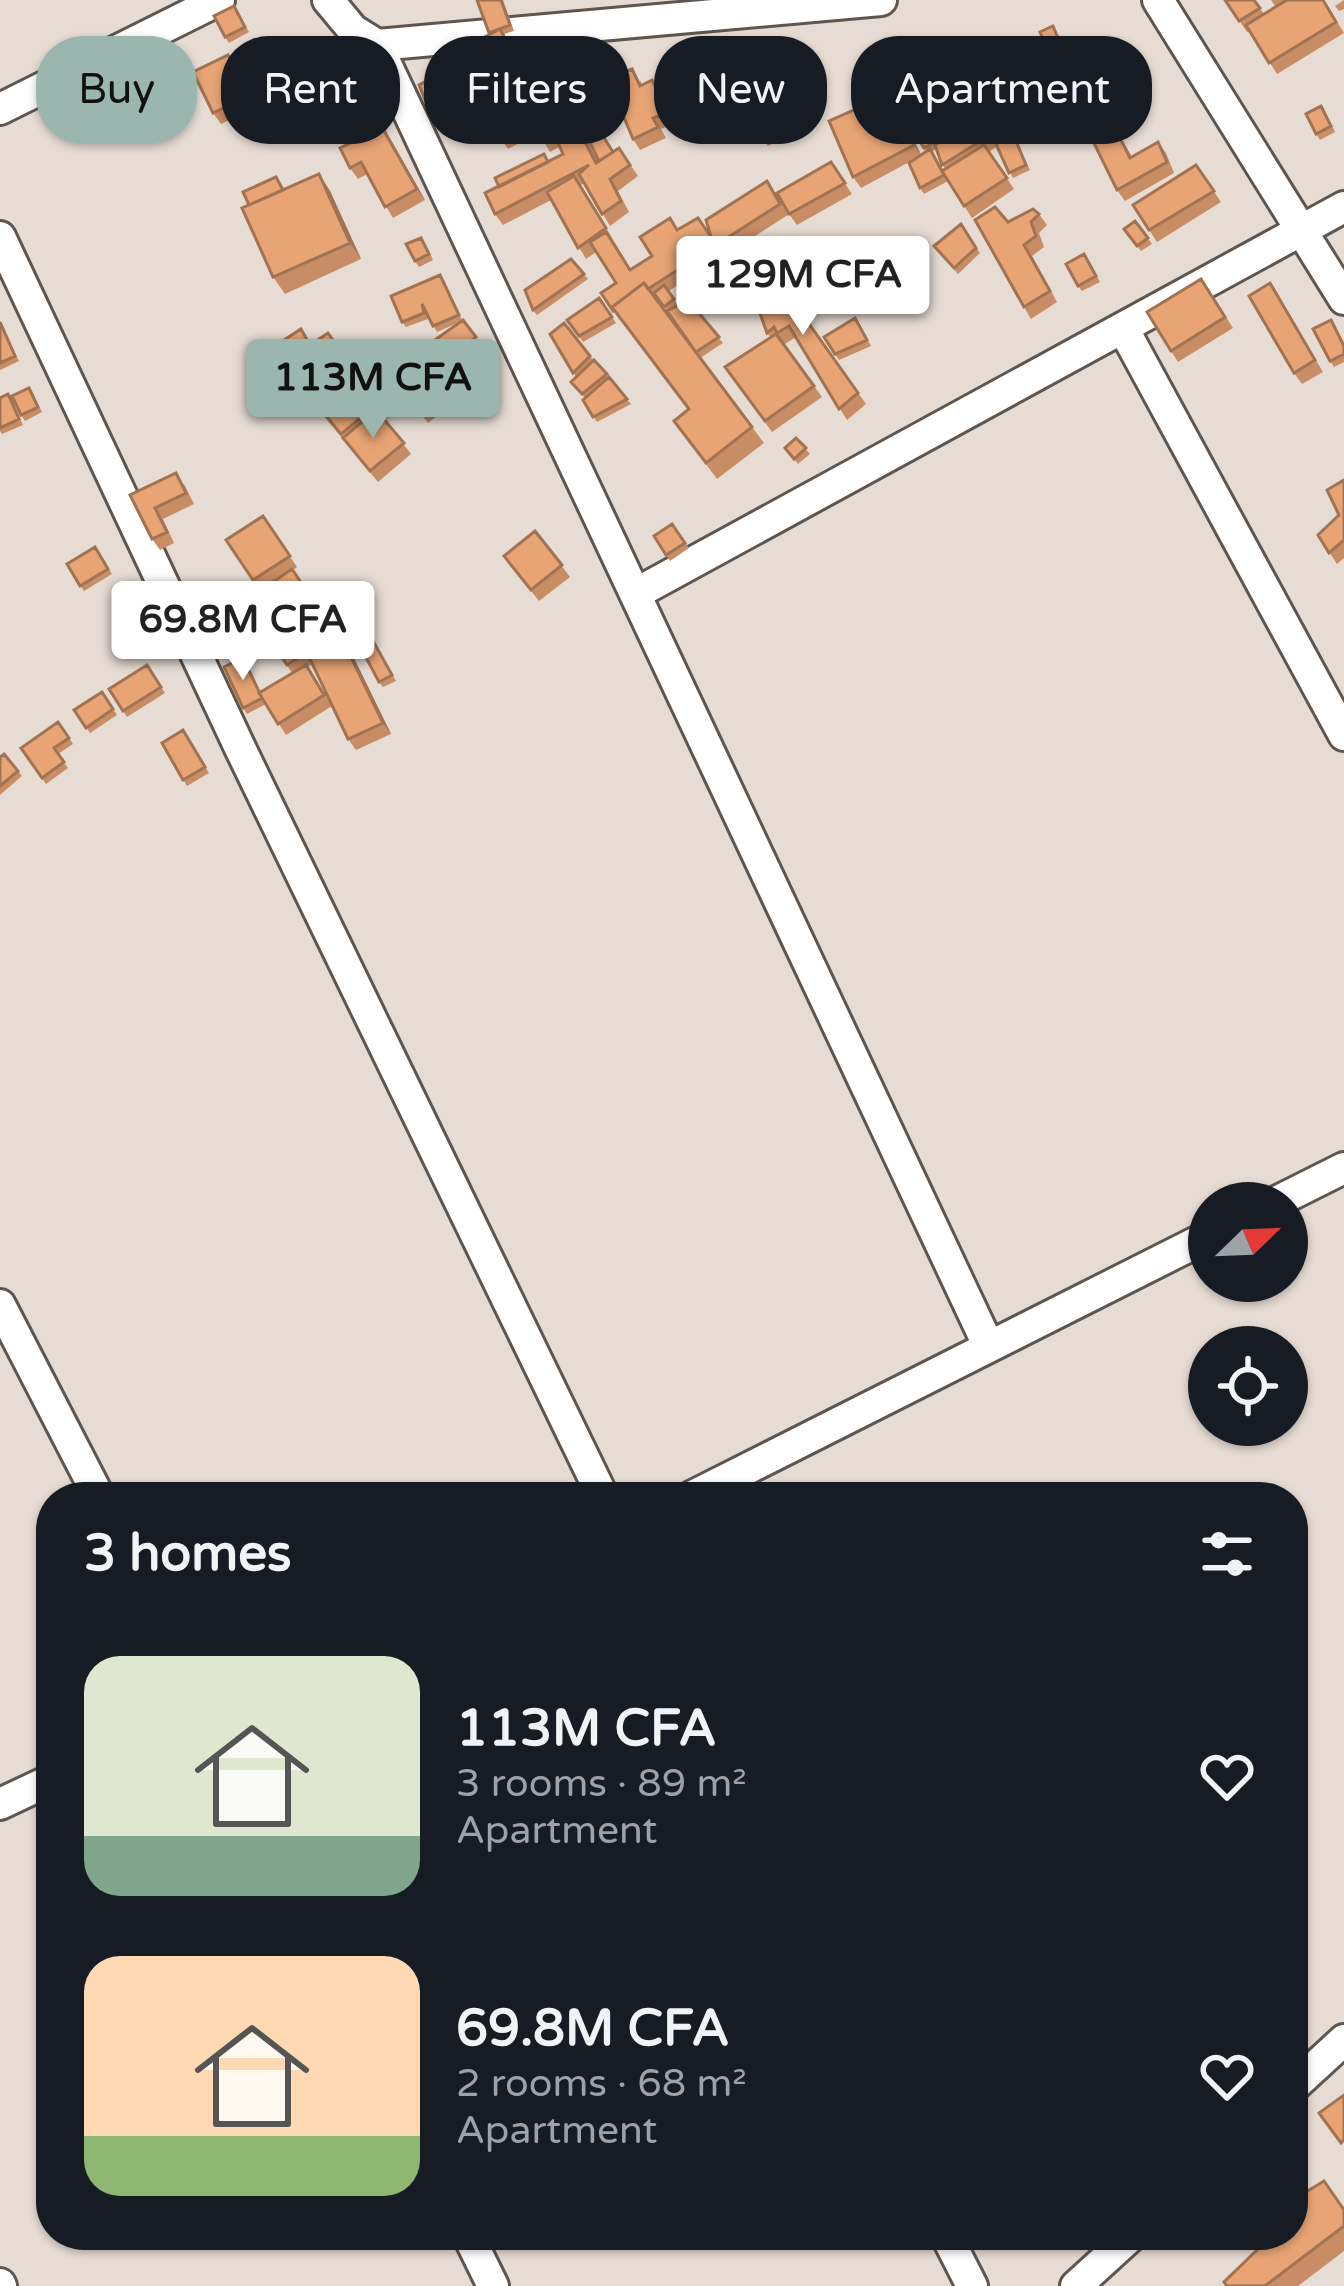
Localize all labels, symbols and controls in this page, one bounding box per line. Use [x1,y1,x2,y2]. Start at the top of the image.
chip: Buy [36,36,197,144]
chip: Rent [221,36,400,144]
chip: Filters [424,36,630,144]
chip: New [654,36,827,144]
chip: Apartment [851,36,1152,144]
pin: 129M CFA [679,236,927,338]
text: 129M CFA [703,251,903,298]
pin: 113M CFA [249,339,497,441]
text: 113M CFA [273,354,473,401]
pin: 69.8M CFA [106,581,380,683]
text: 69.8M CFA [138,596,348,643]
north arrow [1188,1182,1308,1302]
map controls [1188,1182,1308,1446]
button: locate [1188,1326,1308,1446]
icon: filters [1194,1521,1260,1587]
text: 3 homes [84,1523,292,1585]
text: 113M CFA [456,1698,716,1760]
icon: home [180,1704,324,1848]
icon: heart [1194,1743,1260,1809]
text: 3 rooms · 89 m² [456,1760,747,1807]
text: Apartment [456,1807,657,1854]
text: 69.8M CFA [456,1998,729,2060]
icon: home [180,2004,324,2148]
icon: heart [1194,2043,1260,2109]
text: 2 rooms · 68 m² [456,2060,747,2107]
text: Apartment [456,2107,657,2154]

